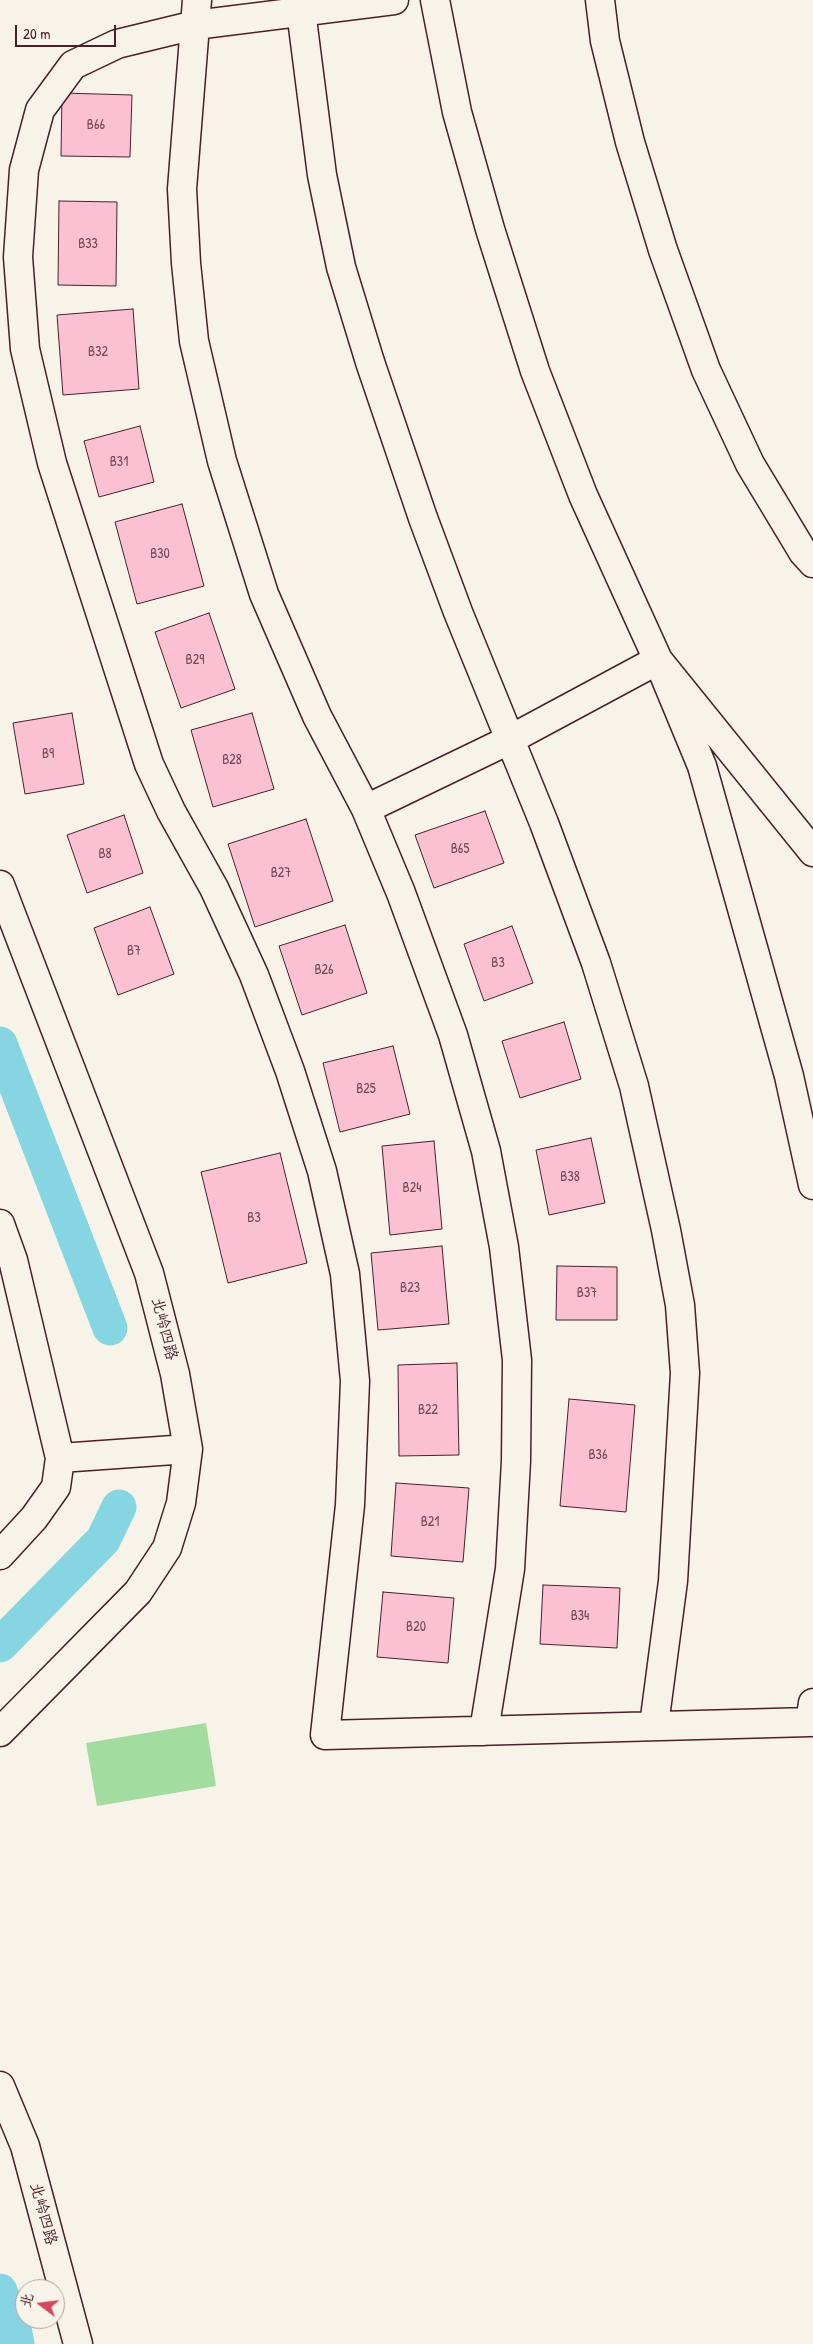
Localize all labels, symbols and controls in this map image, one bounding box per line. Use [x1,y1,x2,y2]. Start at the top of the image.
scale bar [18,15,119,47]
text: 20 m [23,23,50,44]
house number: B66 [87,117,105,133]
house number: B33 [78,236,98,252]
house number: B32 [88,344,108,360]
house number: B31 [110,454,128,470]
house number: B30 [150,546,170,562]
house number: B29 [186,652,204,668]
house number: B9 [42,746,54,762]
house number: B28 [222,752,242,768]
house number: B65 [451,841,469,857]
house number: B8 [98,846,112,862]
house number: B27 [271,865,291,881]
house number: B7 [127,943,141,959]
house number: B3 [491,955,505,971]
house number: B26 [314,962,334,978]
house number: B25 [356,1081,376,1097]
house number: B38 [560,1169,580,1185]
house number: B24 [403,1180,421,1196]
house number: B3 [247,1210,261,1226]
house number: B23 [400,1280,420,1296]
house number: B37 [577,1285,597,1301]
street label: 北岭四路 [147,1296,181,1362]
house number: B22 [418,1402,438,1418]
house number: B36 [589,1447,607,1463]
house number: B21 [421,1514,439,1530]
house number: B34 [571,1608,589,1624]
house number: B20 [406,1619,426,1635]
street label: 北岭四路 [25,2181,61,2247]
north arrow [15,2279,65,2329]
text: 北 [15,2291,37,2309]

